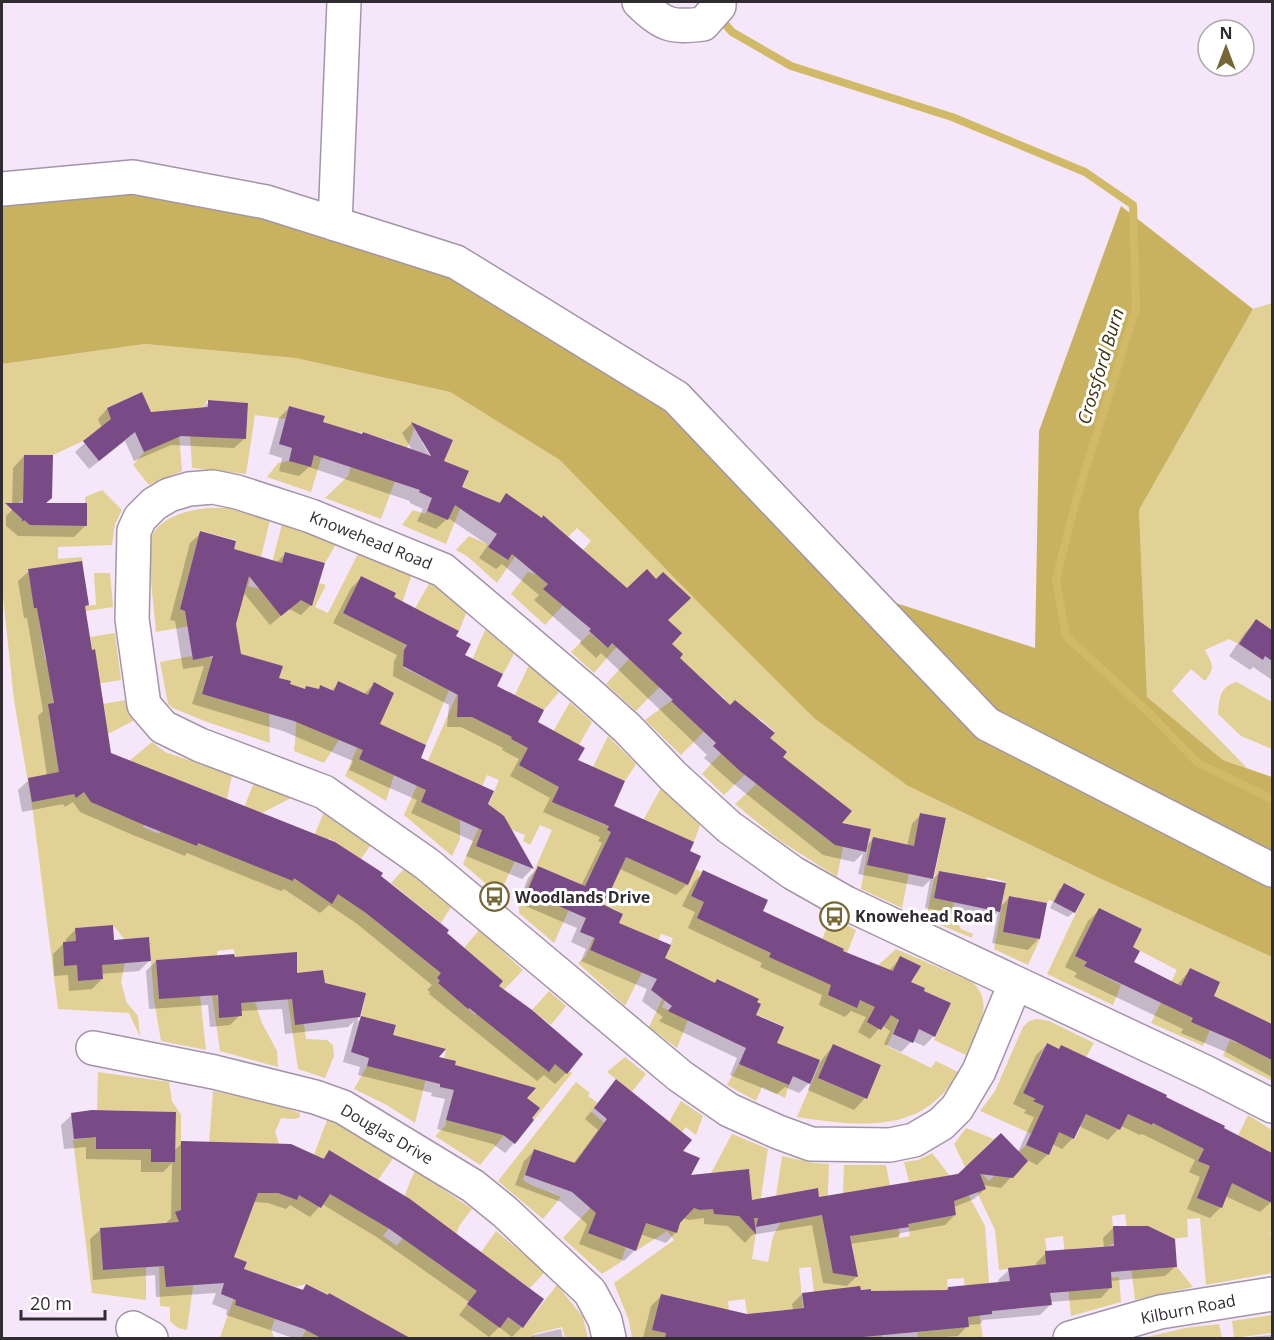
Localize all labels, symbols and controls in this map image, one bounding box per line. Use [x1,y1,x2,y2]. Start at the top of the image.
north arrow [1196,18,1256,78]
text: N [1219,22,1233,44]
water label: Crossford Burn [1071,305,1129,427]
street label: Knowehead Road [306,505,436,575]
bus stop icon: Woodlands Drive [478,881,510,913]
place label: Woodlands Drive [515,886,650,908]
bus stop icon: Knowehead Road [818,900,850,932]
place label: Knowehead Road [855,905,993,927]
street label: Douglas Drive [337,1099,437,1169]
scale bar [21,1283,105,1321]
street label: Kilburn Road [1139,1289,1237,1329]
text: 20 m [30,1291,72,1315]

